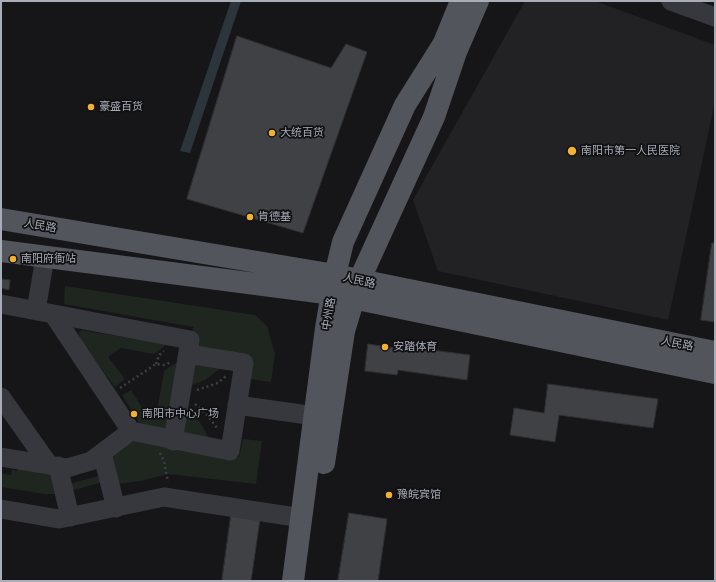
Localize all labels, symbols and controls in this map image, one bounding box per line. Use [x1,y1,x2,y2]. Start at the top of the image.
place label: 豪盛百货 [99,100,143,114]
marker: 豪盛百货 [86,102,96,112]
place label: 大统百货 [280,126,324,140]
marker: 大统百货 [267,128,277,138]
place label: 南阳市第一人民医院 [581,144,680,158]
marker: 南阳市第一人民医院 [566,145,578,157]
place label: 肯德基 [258,210,291,224]
marker: 肯德基 [245,212,255,222]
street label: 人民路 [23,217,57,235]
place label: 南阳府衙站 [21,252,76,266]
marker: 南阳府衙站 [8,254,18,264]
street label: 人民路 [341,271,377,291]
street label: 中州路 [320,297,338,331]
street label: 人民路 [660,334,694,354]
place label: 安踏体育 [393,340,437,354]
marker: 安踏体育 [380,342,390,352]
place label: 南阳市中心广场 [142,407,219,421]
marker: 南阳市中心广场 [129,409,139,419]
place label: 豫皖宾馆 [397,488,441,502]
marker: 豫皖宾馆 [384,490,394,500]

